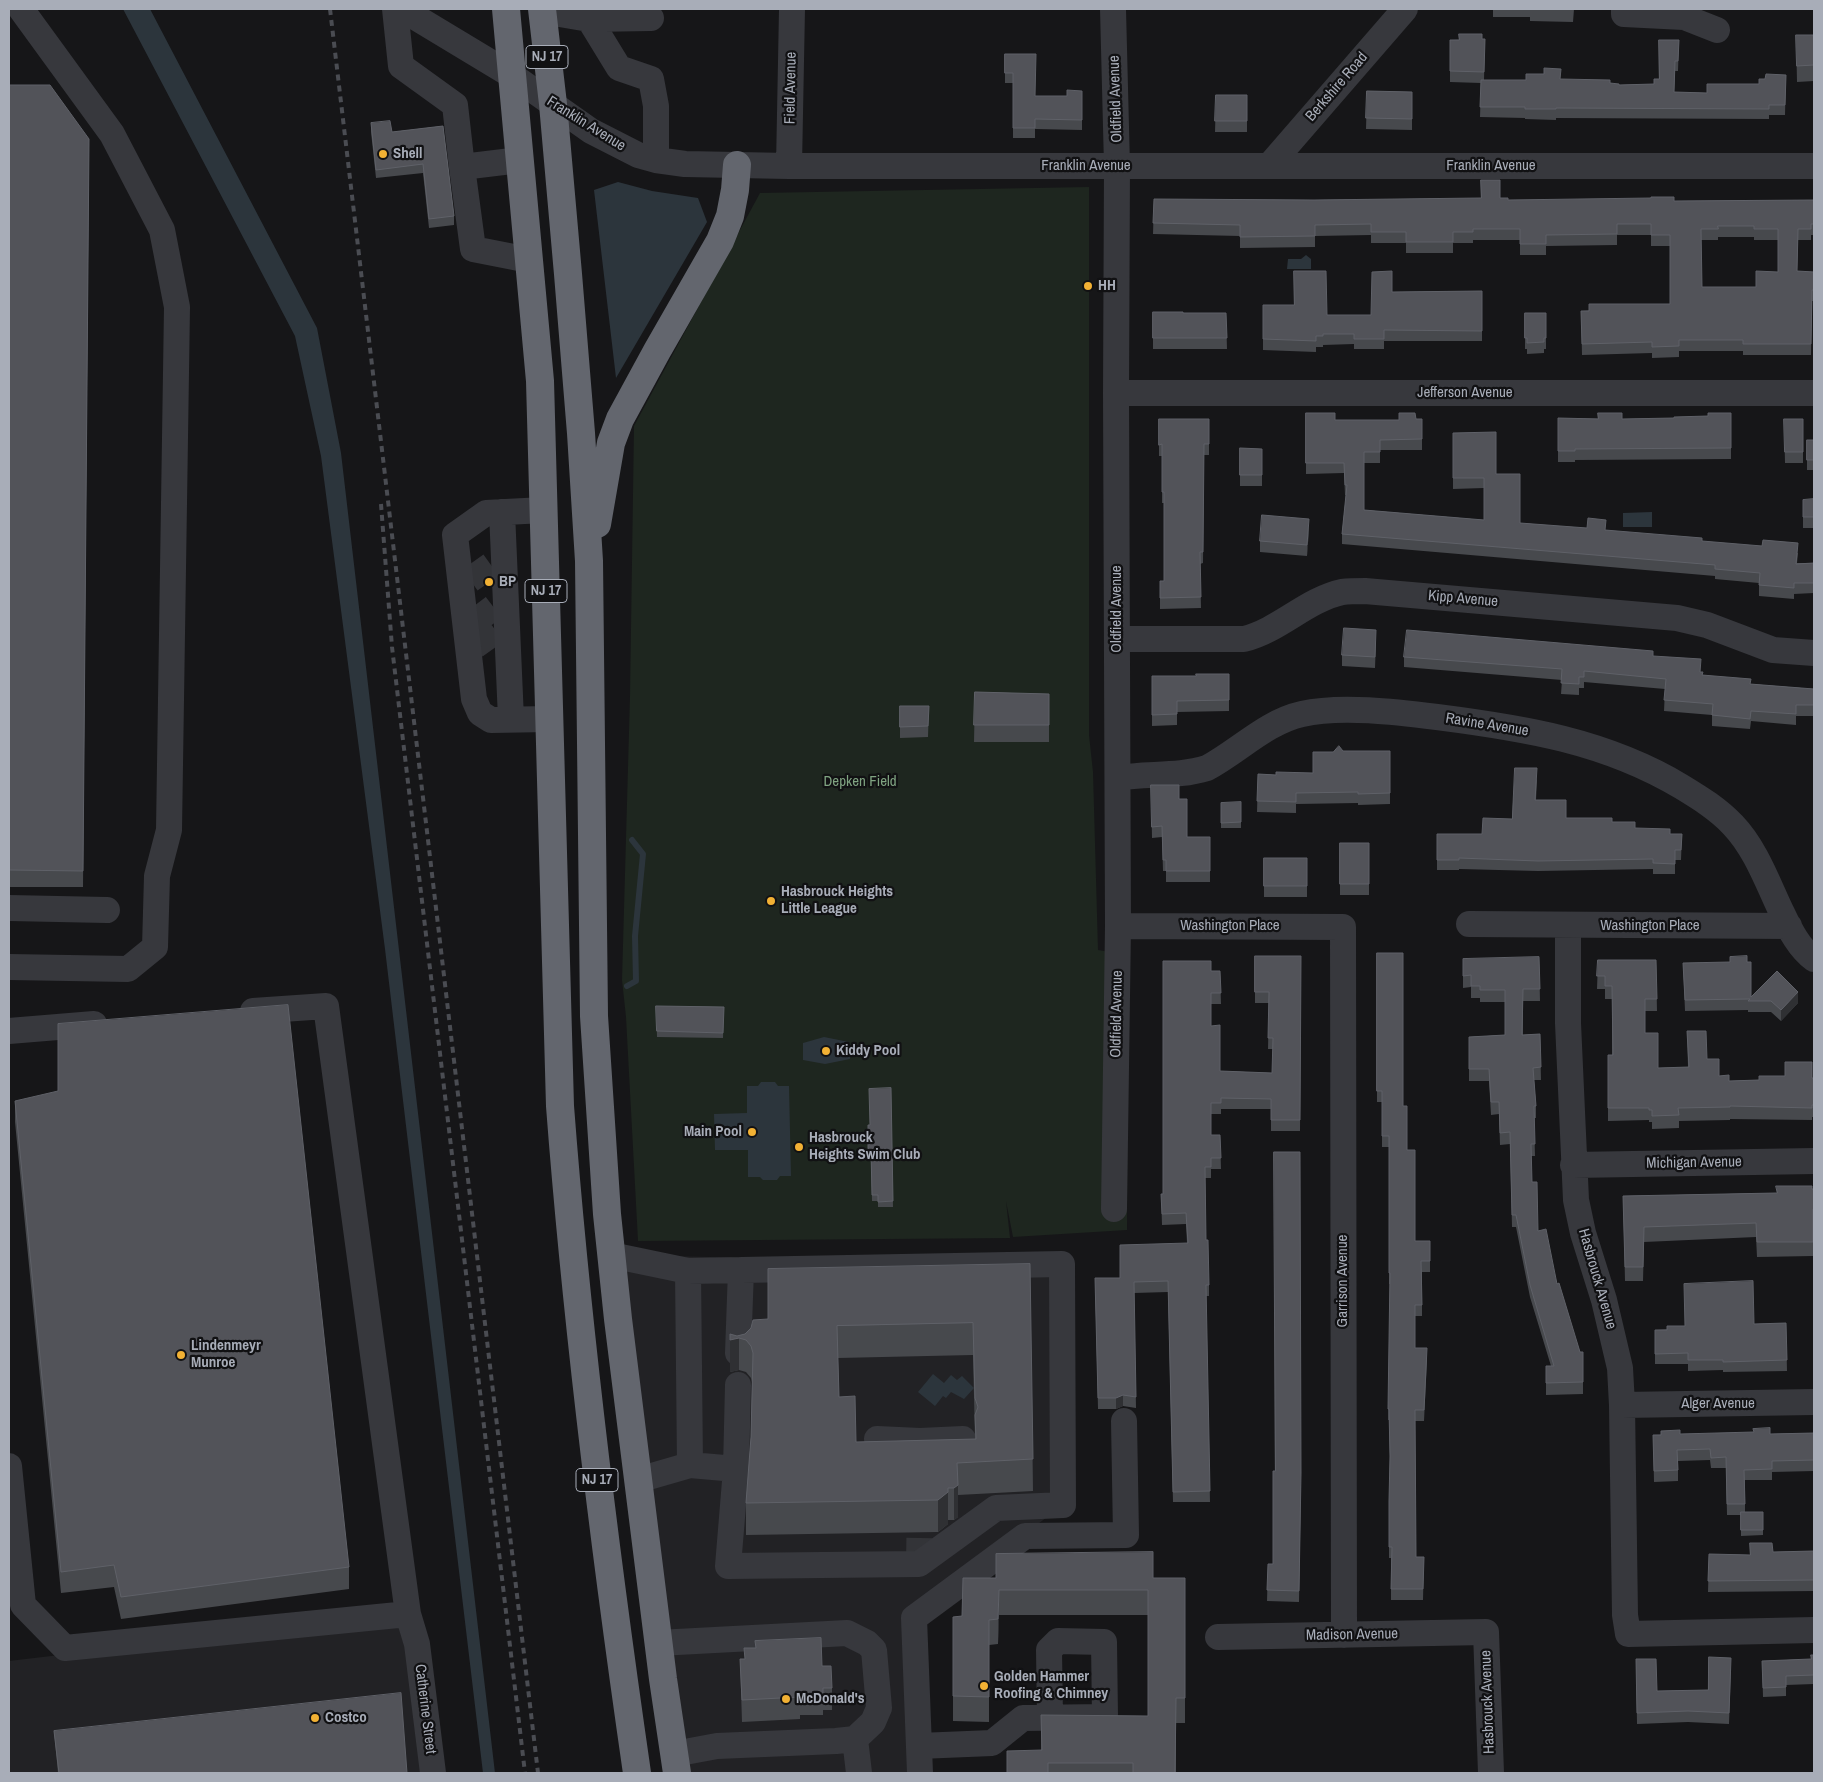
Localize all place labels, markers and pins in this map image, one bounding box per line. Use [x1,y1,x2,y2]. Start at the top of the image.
place label: Shell [393,145,422,163]
marker: Shell [377,148,389,160]
place label: HH [1098,277,1116,295]
marker: HH [1082,280,1094,292]
place label: BP [499,573,516,591]
marker: BP [483,576,495,588]
place label: Hasbrouck Heights Little League [781,883,893,918]
marker: Hasbrouck Heights Little League [765,895,777,907]
place label: Kiddy Pool [836,1042,900,1060]
marker: Kiddy Pool [820,1045,832,1057]
place label: Main Pool [684,1123,742,1141]
marker: Main Pool [746,1126,758,1138]
place label: Hasbrouck Heights Swim Club [809,1129,920,1164]
marker: Hasbrouck Heights Swim Club [793,1141,805,1153]
place label: Lindenmeyr Munroe [191,1337,261,1372]
marker: Lindenmeyr Munroe [175,1349,187,1361]
place label: Golden Hammer Roofing & Chimney [994,1668,1108,1703]
marker: Golden Hammer Roofing & Chimney [978,1680,990,1692]
place label: McDonald's [796,1690,865,1708]
marker: McDonald's [780,1693,792,1705]
place label: Costco [325,1709,367,1727]
marker: Costco [309,1712,321,1724]

